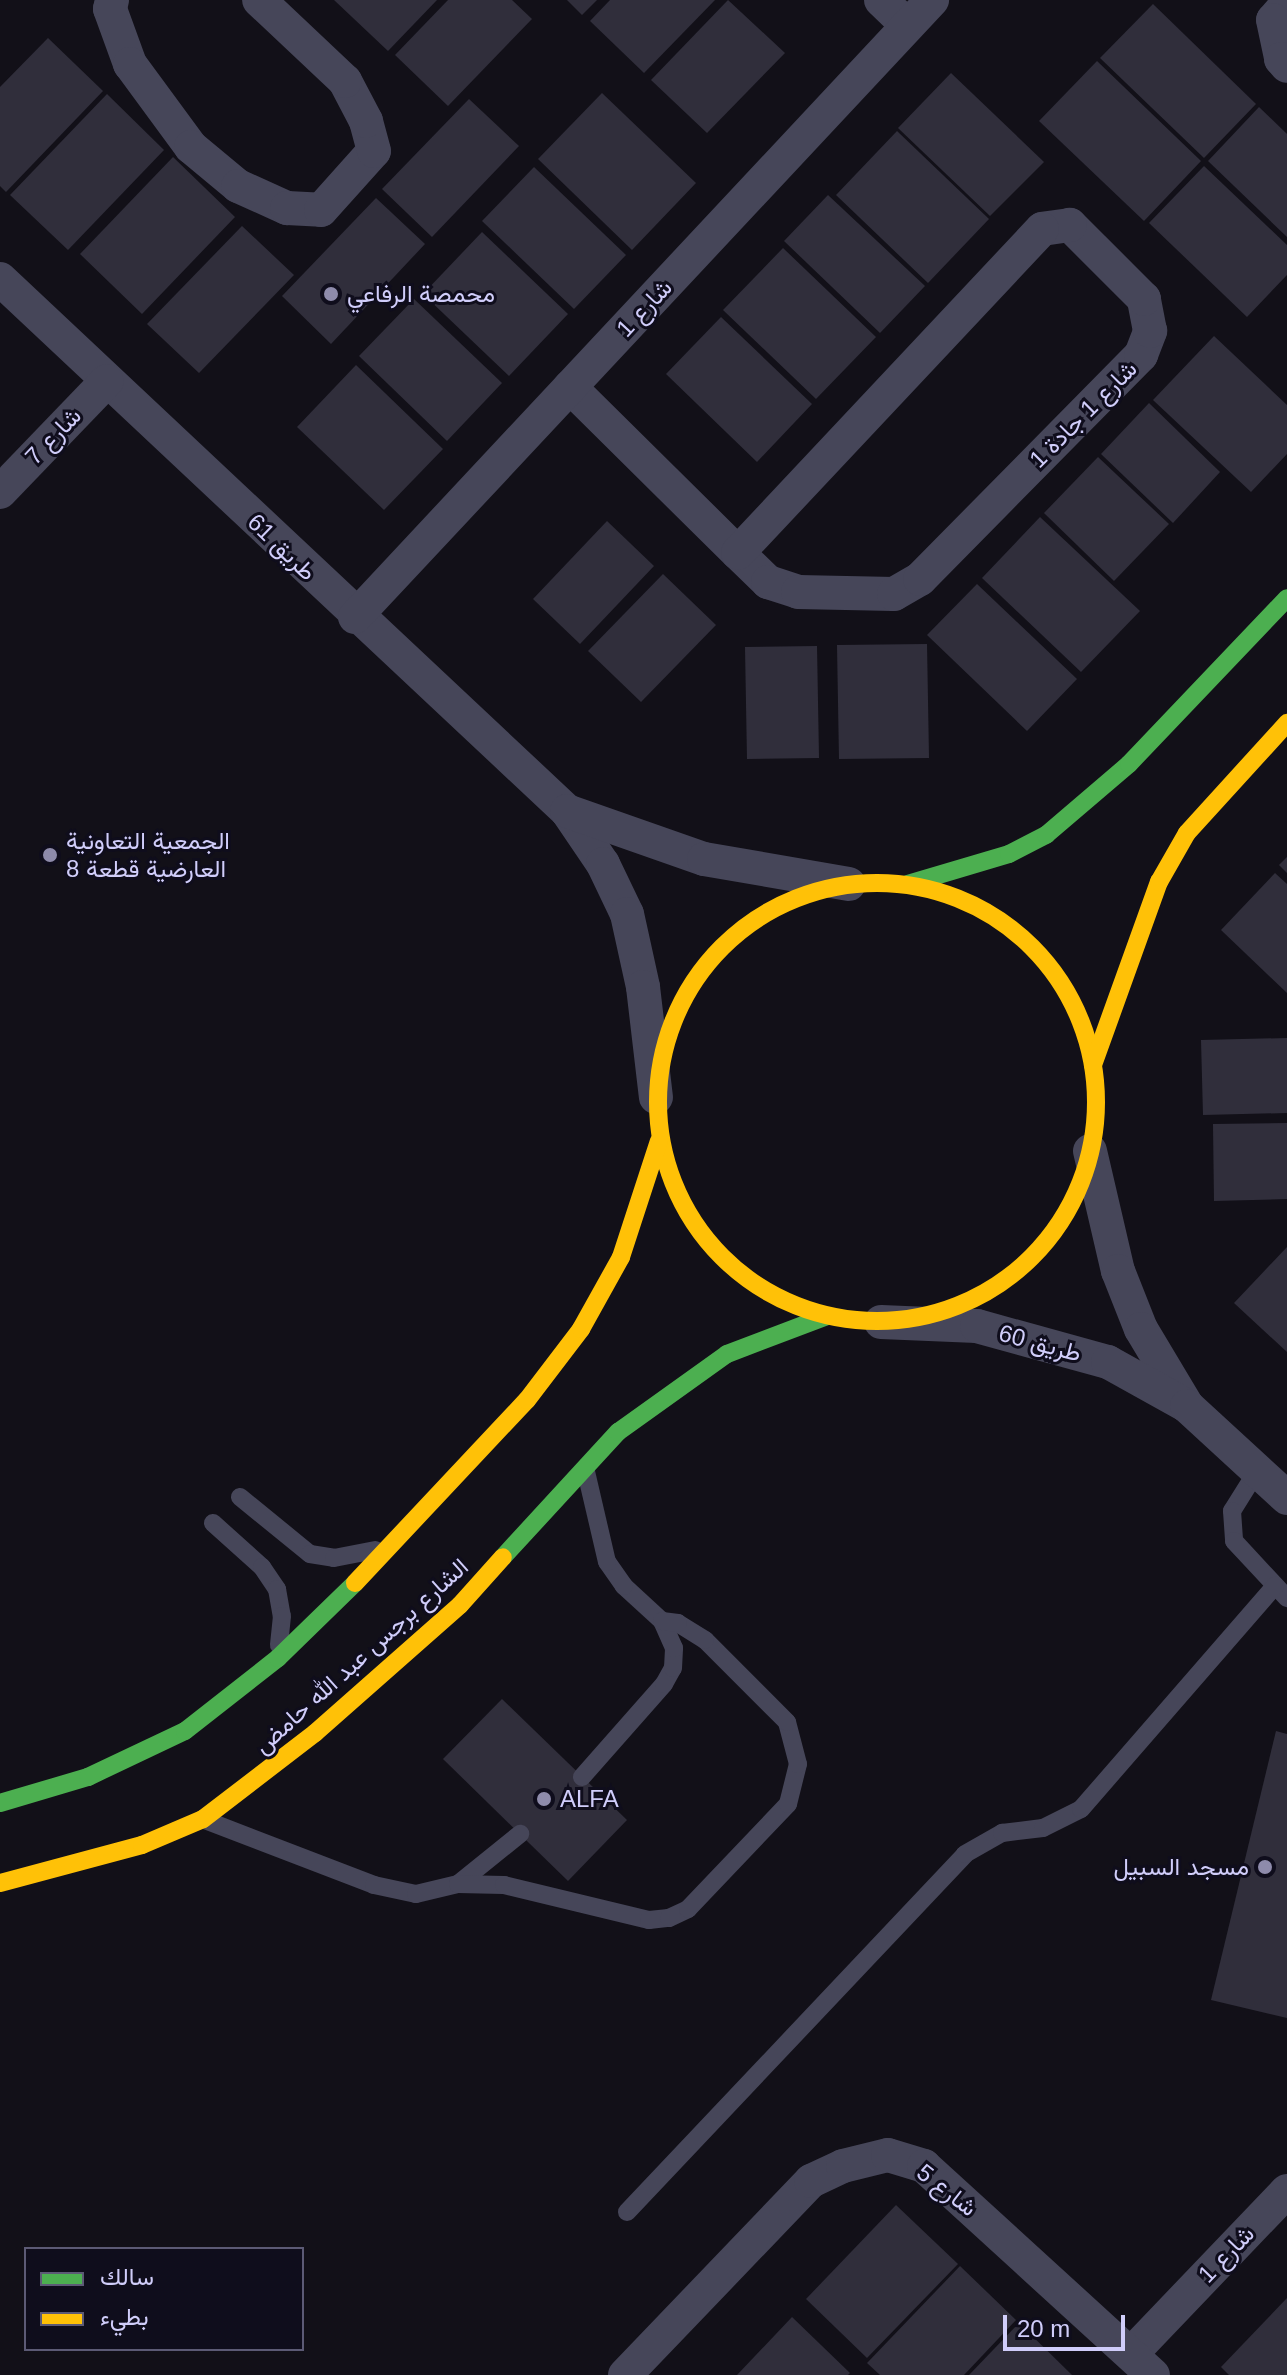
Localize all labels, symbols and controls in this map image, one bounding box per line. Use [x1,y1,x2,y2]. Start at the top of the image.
street label: شارع 1 [610,273,678,343]
place label: محمصة الرفاعي [347,280,495,308]
marker: محمصة الرفاعي [322,285,340,303]
street label: شارع 1 جادة 1 [1023,354,1143,474]
street label: شارع 7 [19,401,87,471]
street label: طريق 61 [242,507,322,587]
place label: الجمعية التعاونية العارضية قطعة 8 [66,827,230,883]
marker: الجمعية التعاونية العارضية قطعة 8 [41,846,59,864]
street label: طريق 60 [996,1318,1084,1368]
street label: الشارع برجس عبد الله حامض [248,1552,474,1760]
place label: ALFA [560,1785,619,1813]
marker: ALFA [535,1790,553,1808]
place label: مسجد السبيل [1113,1853,1249,1881]
marker: مسجد السبيل [1256,1858,1274,1876]
street label: شارع 5 [911,2158,983,2222]
street label: شارع 1 [1192,2219,1260,2289]
legend [24,2247,304,2351]
text: سالك [100,2263,154,2290]
scale bar [1007,2299,1129,2349]
text: بطيء [100,2303,149,2330]
text: 20 m [1017,2315,1070,2342]

